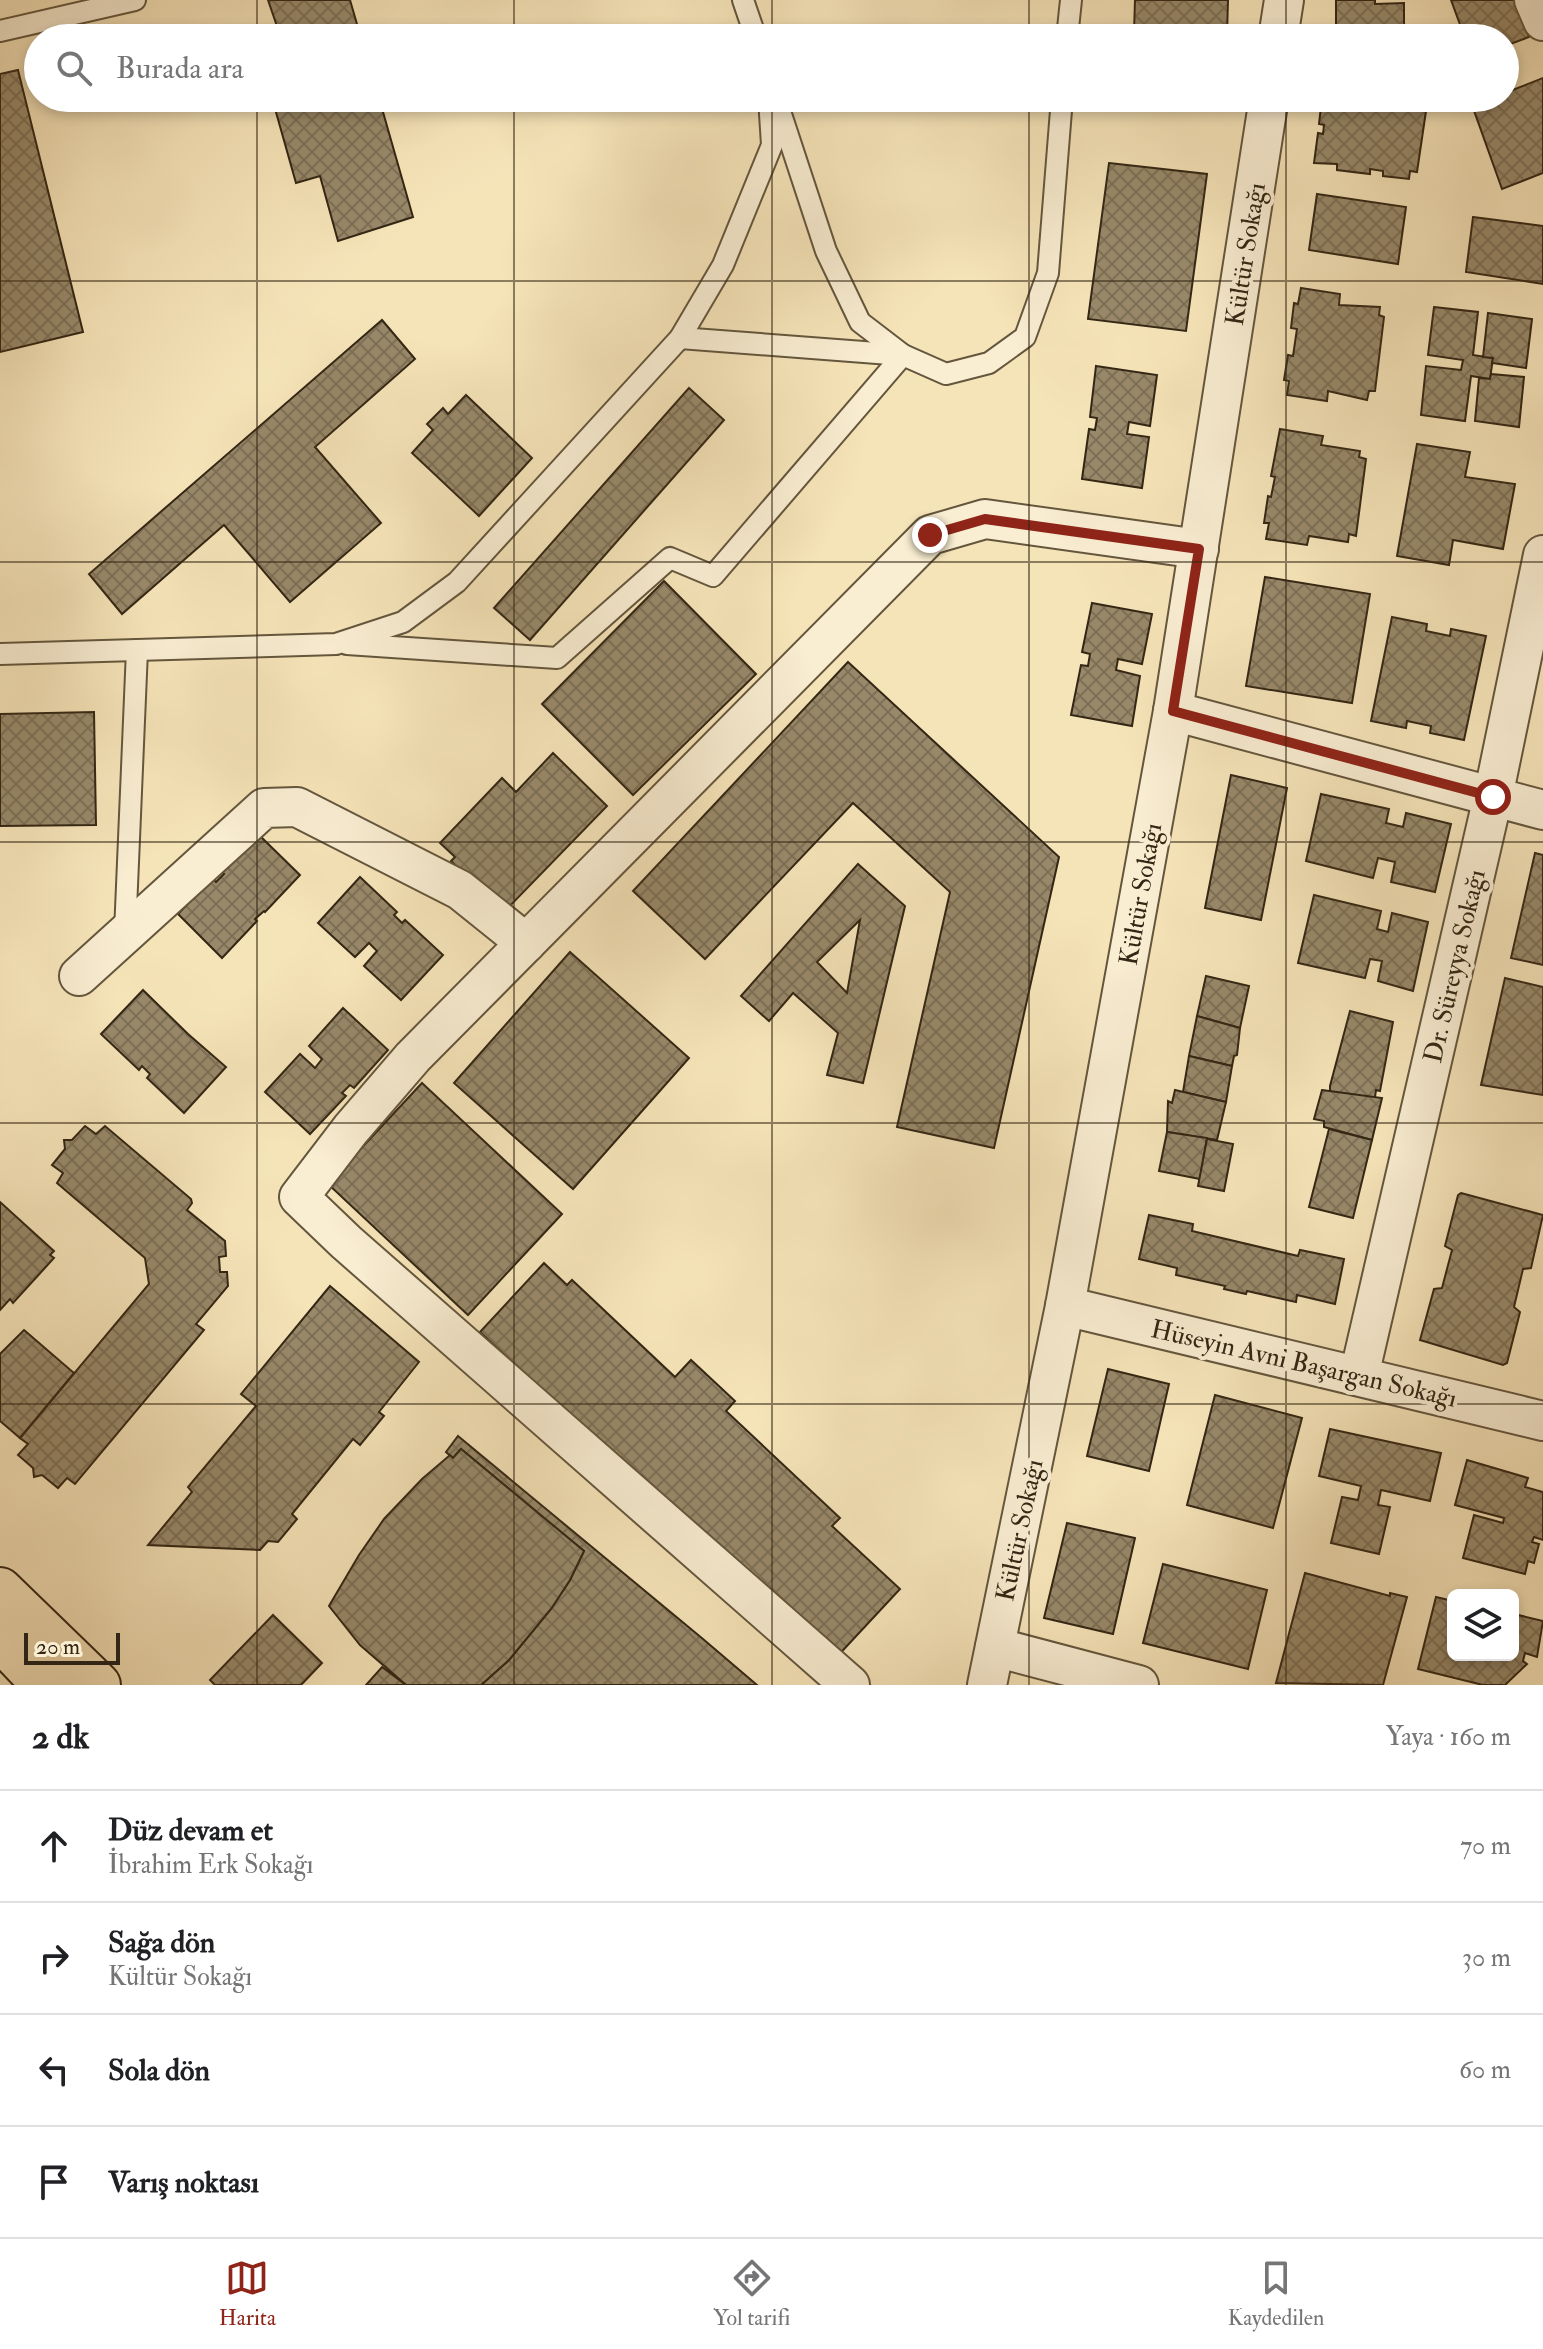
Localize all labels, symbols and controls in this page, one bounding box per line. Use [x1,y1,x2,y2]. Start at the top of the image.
search box [24,24,1519,112]
icon: search [52,46,96,90]
text: Burada ara [116,50,244,87]
street label: Kültür Sokağı [1219,180,1273,328]
route end [912,517,948,553]
route start [1475,779,1511,815]
street label: Kültür Sokağı [1113,820,1169,968]
street label: Dr. Süreyya Sokağı [1417,866,1493,1066]
street label: Hüseyin Avni Başargan Sokağı [1148,1313,1460,1415]
street label: Kültür Sokağı [989,1456,1051,1604]
map controls [1447,1589,1519,1661]
button: layers [1447,1589,1519,1661]
scale bar [24,1629,120,1665]
text: 20 m [36,1633,80,1661]
text: 2 dk [32,1716,89,1759]
text: Yaya · 160 m [1386,1721,1511,1753]
text: Düz devam et [108,1812,273,1849]
icon: ahead [32,1824,76,1868]
text: 70 m [1460,1830,1511,1862]
text: İbrahim Erk Sokağı [108,1849,314,1881]
text: Sağa dön [108,1924,215,1961]
icon: right [32,1936,76,1980]
text: 30 m [1462,1942,1511,1974]
text: Kültür Sokağı [108,1961,252,1993]
icon: left [32,2048,76,2092]
text: Sola dön [108,2052,210,2089]
text: 60 m [1459,2054,1511,2086]
icon: arrive [32,2160,76,2204]
text: Varış noktası [108,2164,259,2201]
tab: Harita [219,2256,276,2332]
tab: Yol tarifi [713,2256,790,2332]
tab: Kaydedilen [1228,2256,1324,2332]

